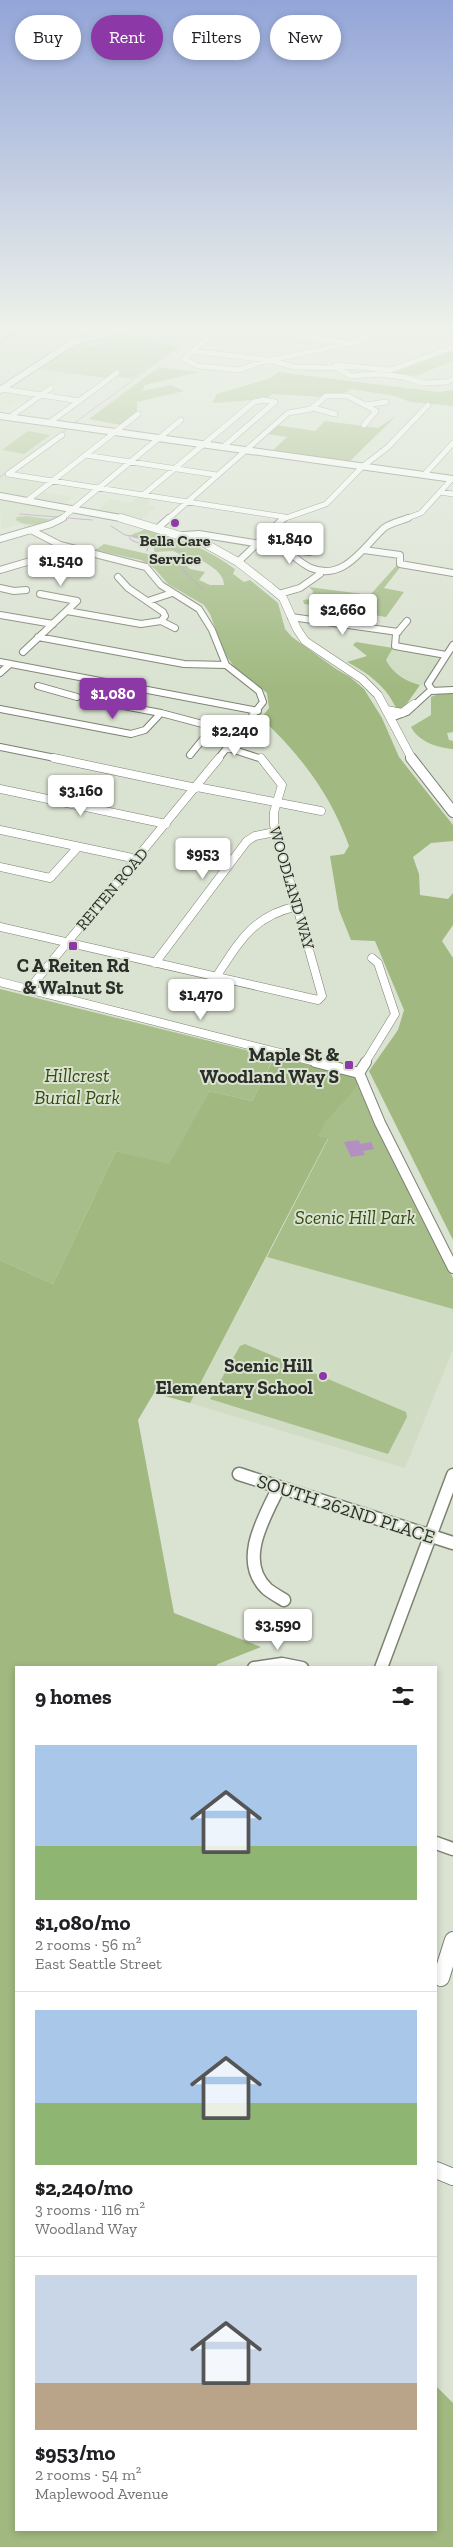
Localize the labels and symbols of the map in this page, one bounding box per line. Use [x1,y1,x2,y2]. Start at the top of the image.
marker: Bella Care Service [169,517,181,529]
pin: $1,840 [249,522,331,565]
place label: Bella Care Service [139,531,211,568]
pin: $1,540 [20,544,102,587]
pin: $2,660 [302,594,384,636]
pin: $1,080 [72,678,154,720]
pin: $2,240 [194,714,276,757]
pin: $3,160 [40,774,122,817]
street label: WOODLAND WAY [265,824,319,952]
pin: $953 [173,838,233,880]
street label: REITEN ROAD [72,844,152,934]
marker: C A Reiten Rd & Walnut St [67,940,79,952]
place label: C A Reiten Rd & Walnut St [17,954,129,999]
pin: $1,470 [160,978,242,1021]
place label: Maple St & Woodland Way S [200,1043,340,1088]
marker: Maple St & Woodland Way S [343,1059,355,1071]
park label: Hillcrest Burial Park [34,1064,120,1109]
park label: Scenic Hill Park [295,1206,415,1229]
place label: Scenic Hill Elementary School [155,1354,314,1399]
marker: Scenic Hill Elementary School [317,1370,329,1382]
street label: SOUTH 262ND PLACE [254,1469,438,1549]
pin: $3,590 [237,1608,319,1651]

